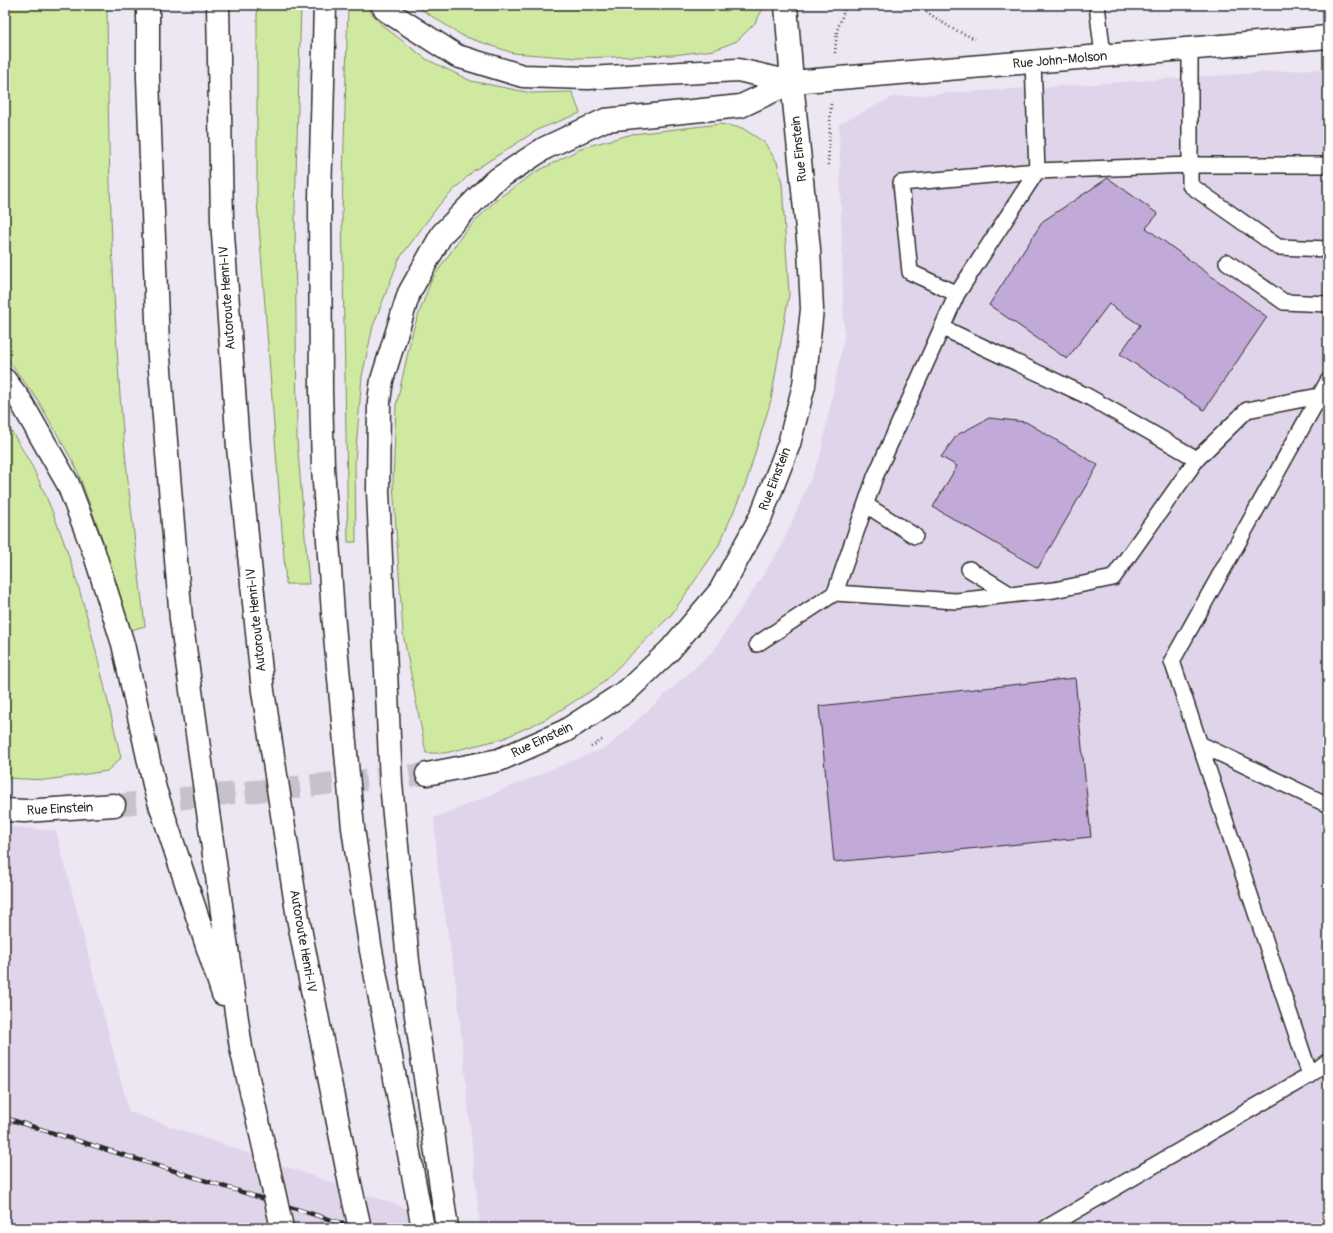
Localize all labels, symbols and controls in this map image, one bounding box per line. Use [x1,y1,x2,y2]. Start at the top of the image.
street label: Rue John-Molson [1012,48,1108,72]
street label: Rue Einstein [788,115,810,183]
street label: Autoroute Henri-IV [215,245,239,351]
street label: Rue Einstein [756,445,794,513]
street label: Autoroute Henri-IV [243,567,269,673]
street label: Rue Einstein [509,719,575,761]
street label: Rue Einstein [26,799,94,819]
street label: Autoroute Henri-IV [286,888,320,994]

